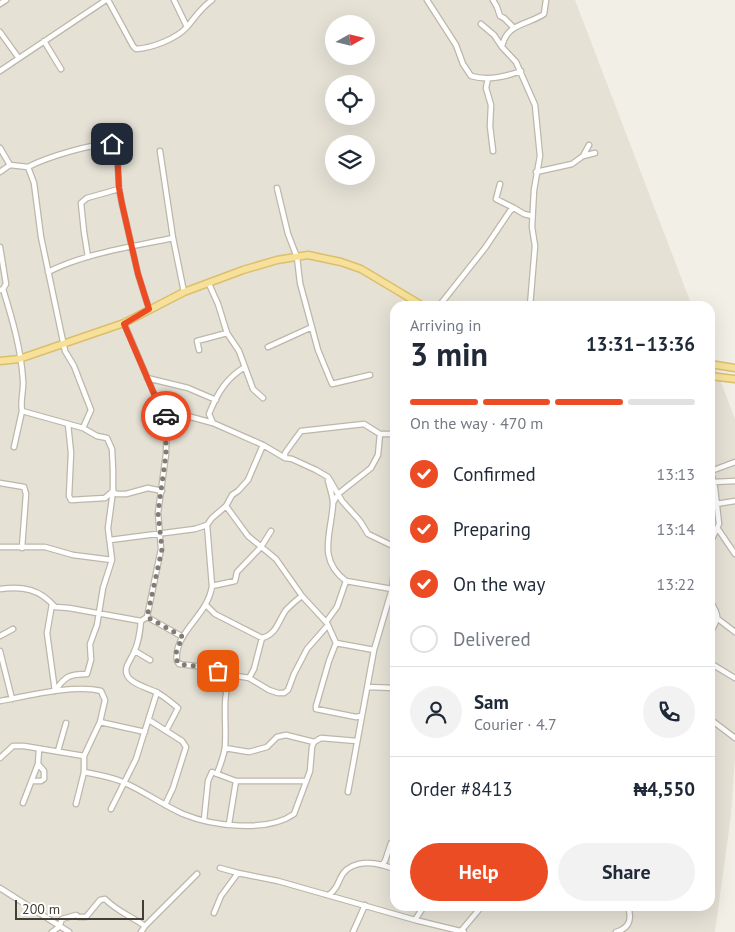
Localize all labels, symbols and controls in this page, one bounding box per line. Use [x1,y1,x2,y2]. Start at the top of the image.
north arrow [325,15,375,65]
map controls [325,15,375,185]
button: locate [325,75,375,125]
pin [91,123,133,165]
icon: home [98,130,126,158]
button: layers [325,135,375,185]
text: Arriving in [410,315,481,335]
text: 13:31–13:36 [586,332,695,356]
text: 3 min [410,333,488,375]
courier [141,391,191,441]
icon: car [152,402,180,430]
text: On the way · 470 m [410,413,543,433]
icon: check [410,460,438,488]
text: Confirmed [453,462,536,486]
text: 13:13 [657,464,695,484]
icon: check [410,515,438,543]
text: Preparing [453,517,531,541]
text: 13:14 [657,519,695,539]
icon: check [410,570,438,598]
text: On the way [453,572,545,596]
text: 13:22 [657,574,695,594]
text: Delivered [453,627,531,651]
pin [197,650,239,692]
icon: bag [204,657,232,685]
button: person [410,686,462,738]
button: phone [643,686,695,738]
text: Sam [474,690,509,714]
text: Courier · 4.7 [474,714,557,734]
text: Order #8413 [410,777,513,801]
text: ₦4,550 [633,777,695,801]
button: Help [410,843,548,901]
button: Share [558,843,695,901]
scale bar [15,897,144,920]
text: 200 m [22,900,60,918]

